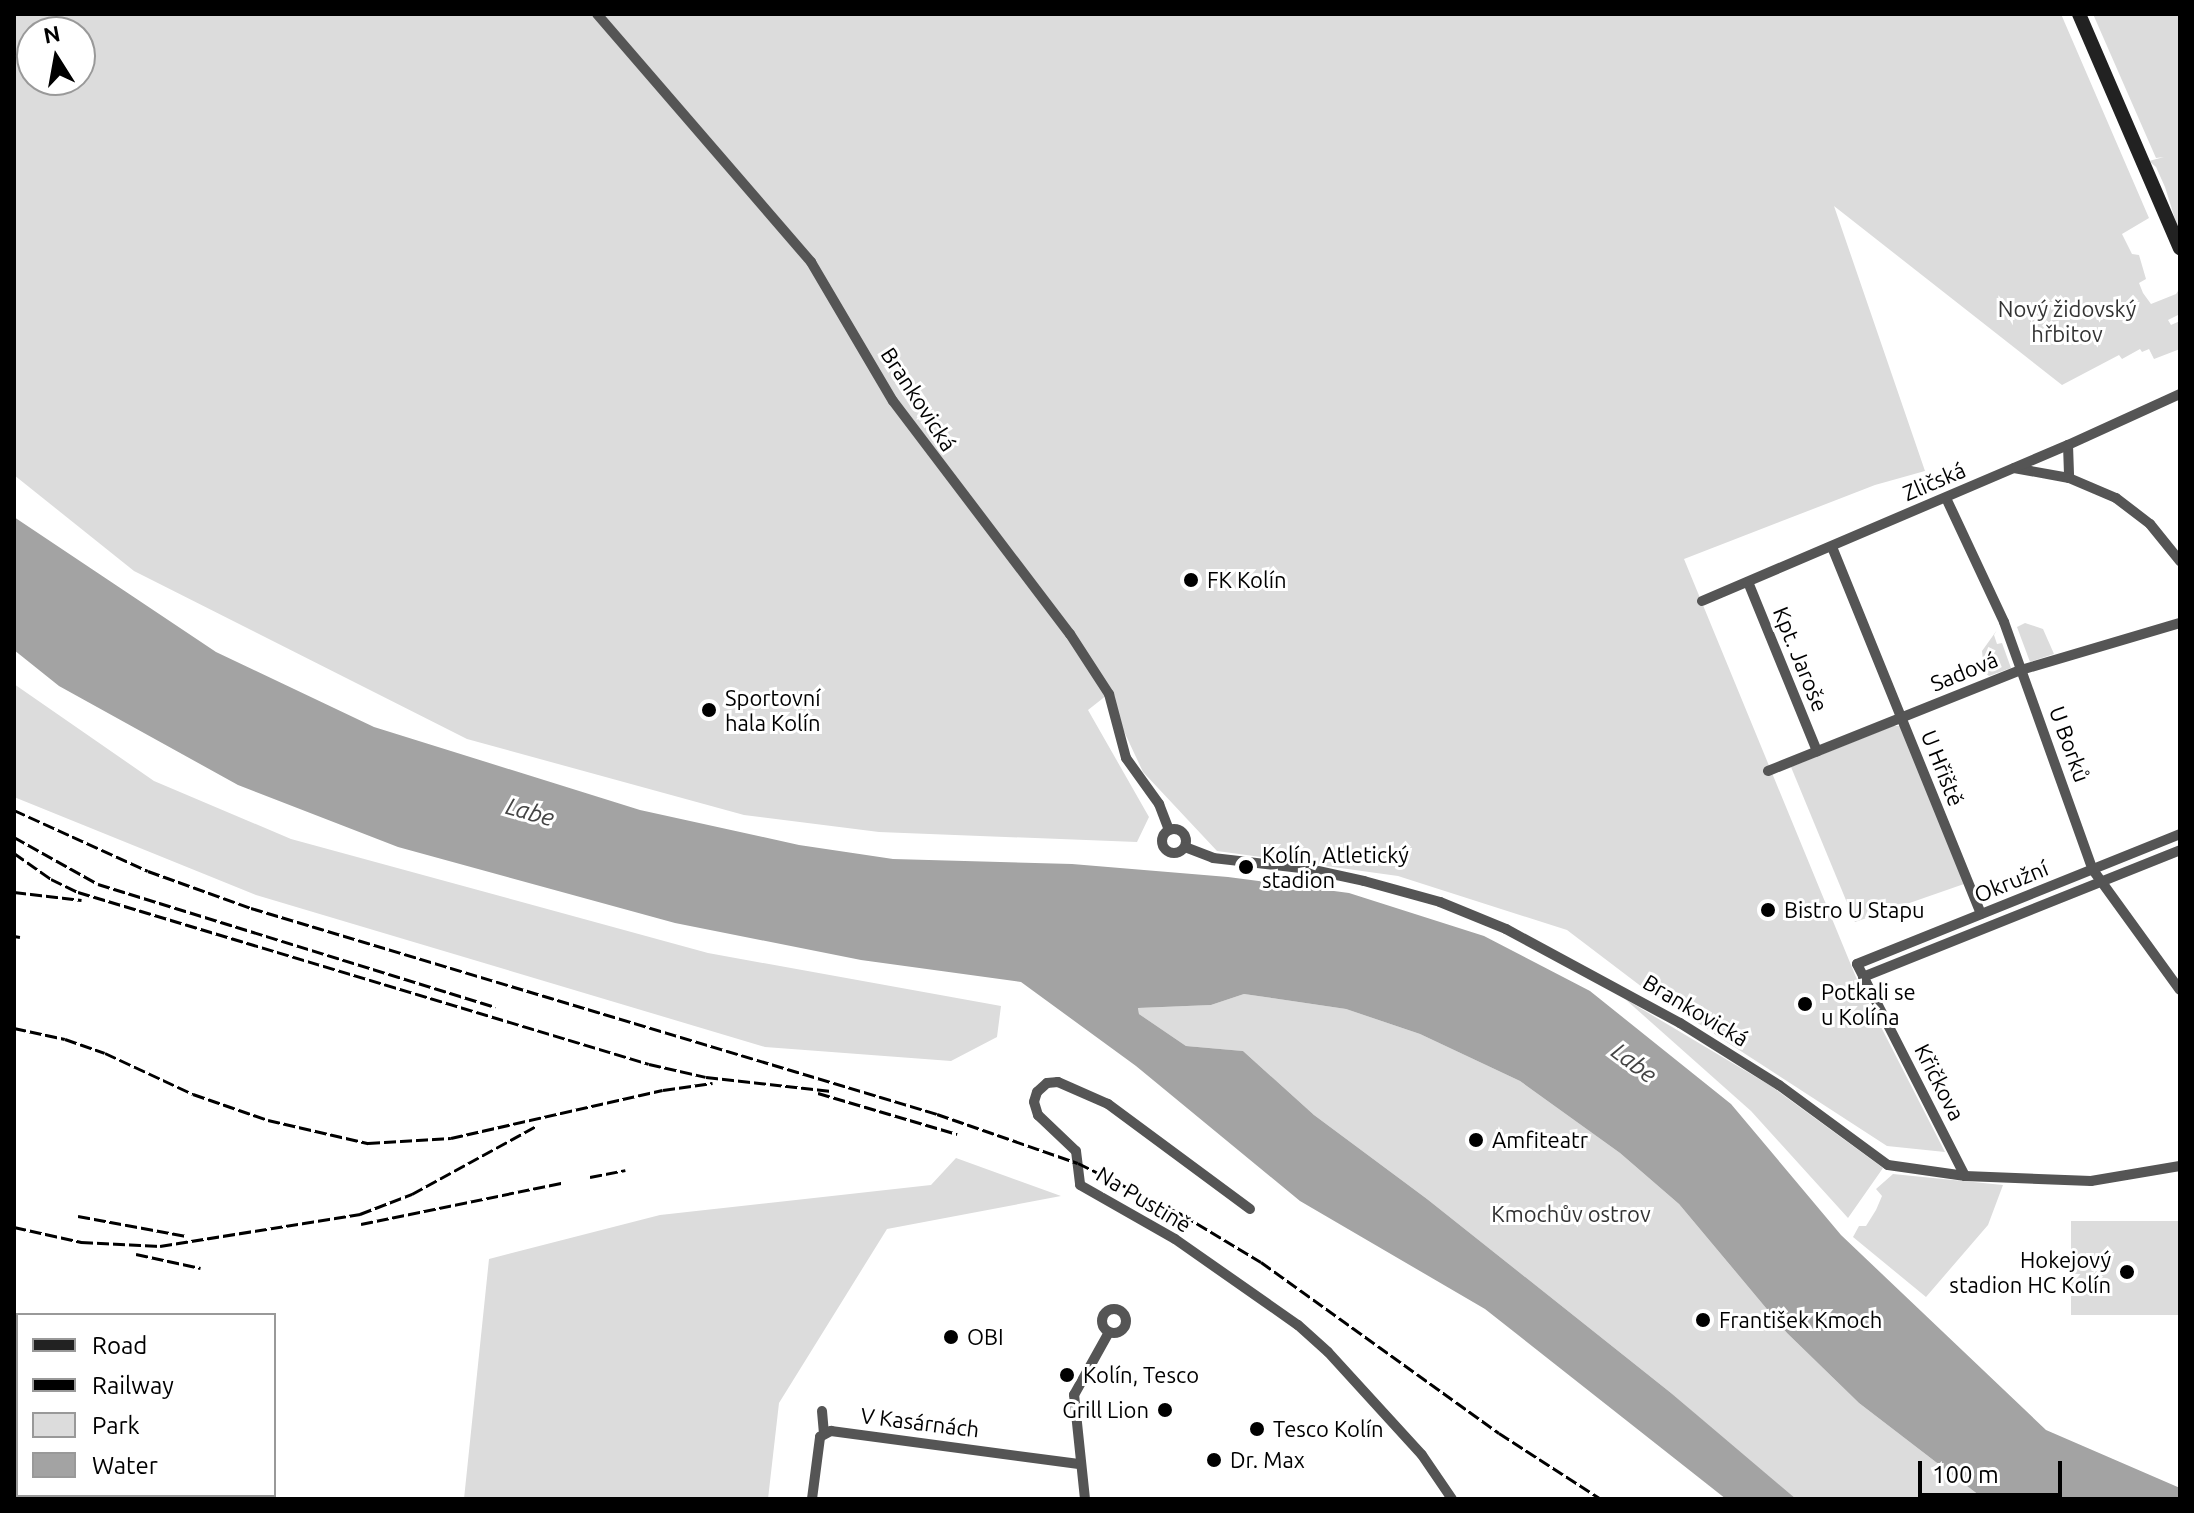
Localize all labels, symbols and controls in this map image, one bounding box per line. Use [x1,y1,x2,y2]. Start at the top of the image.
north arrow [16,16,96,96]
text: N [41,20,62,48]
park label: Nový židovský hřbitov [1998,295,2136,346]
street label: Brankovická [876,342,962,456]
street label: Zličská [1899,456,1969,506]
place label: FK Kolín [1207,567,1287,593]
marker: FK Kolín [1182,571,1200,589]
street label: Kpt. Jaroše [1768,603,1834,715]
street label: Sadová [1926,646,2002,696]
place label: Sportovní hala Kolín [725,684,821,736]
marker: Sportovní hala Kolín [700,701,718,719]
street label: U Borků [2044,702,2096,786]
street label: U Hřiště [1916,726,1970,810]
water label: Labe [502,791,558,833]
place label: Kolín, Atletický stadion [1262,841,1409,892]
street label: Okružní [1970,854,2052,908]
marker: Kolín, Atletický stadion [1237,858,1255,876]
place label: Bistro U Stapu [1784,897,1925,923]
marker: Bistro U Stapu [1759,901,1777,919]
street label: Brankovická [1638,968,1754,1052]
place label: Potkali se u Kolína [1821,978,1916,1030]
marker: Potkali se u Kolína [1796,995,1814,1013]
water label: Labe [1606,1037,1662,1089]
street label: Křičkova [1909,1039,1971,1125]
place label: Amfiteatr [1492,1127,1588,1153]
marker: Amfiteatr [1467,1131,1485,1149]
street label: Na Pustině [1092,1160,1196,1238]
park label: Kmochův ostrov [1491,1201,1651,1227]
place label: Hokejový stadion HC Kolín [1949,1246,2111,1298]
marker: Hokejový stadion HC Kolín [2118,1263,2136,1281]
place label: František Kmoch [1719,1307,1882,1333]
marker: František Kmoch [1694,1311,1712,1329]
legend [16,1313,276,1497]
place label: OBI [967,1324,1004,1350]
marker: OBI [942,1328,960,1346]
text: Road [92,1332,147,1359]
place label: Kolín, Tesco [1083,1362,1199,1388]
marker: Kolín, Tesco [1058,1366,1076,1384]
text: Railway [92,1372,174,1399]
place label: Grill Lion [1062,1397,1149,1423]
marker: Grill Lion [1156,1401,1174,1419]
street label: V Kasárnách [859,1402,981,1442]
text: Park [92,1412,140,1439]
place label: Tesco Kolín [1273,1416,1384,1442]
marker: Tesco Kolín [1248,1420,1266,1438]
scale bar [1922,1445,2066,1495]
place label: Dr. Max [1230,1447,1305,1473]
marker: Dr. Max [1205,1451,1223,1469]
text: Water [92,1452,158,1479]
text: 100 m [1932,1461,1999,1488]

